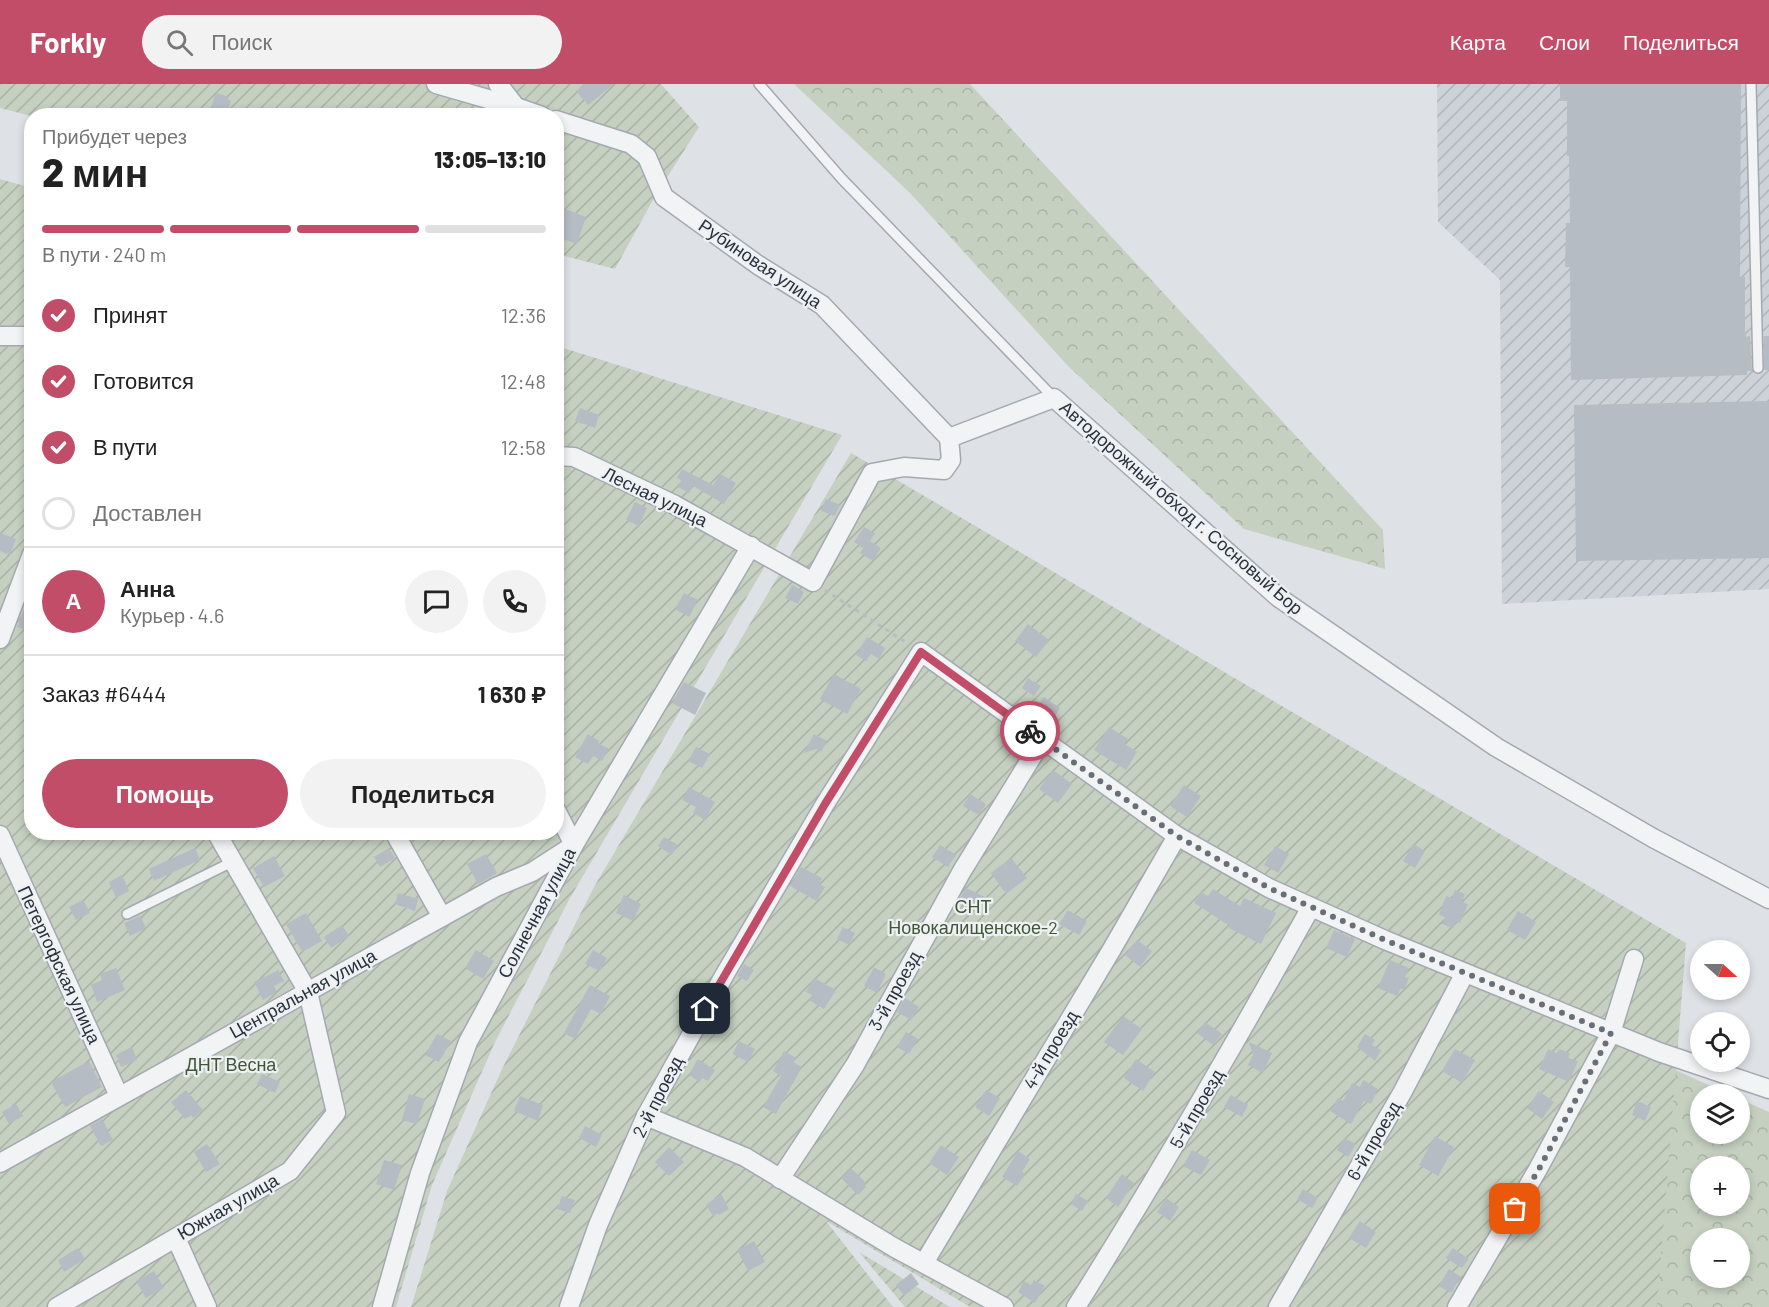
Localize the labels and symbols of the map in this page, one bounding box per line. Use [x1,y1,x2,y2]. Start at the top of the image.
street label: Рубиновая улица [695,214,827,313]
street label: Автодорожный обход г. Сосновый Бор [1056,396,1308,619]
street label: Лесная улица [600,461,712,531]
courier [1000,701,1060,761]
street label: Солнечная улица [492,843,580,982]
street label: Петергофская улица [14,882,107,1048]
park label: СНТ Новокалищенское-2 [888,895,1058,938]
north arrow [1690,940,1750,1000]
street label: Центральная улица [225,943,381,1043]
street label: 3-й проезд [863,946,925,1034]
pin [679,983,730,1034]
street label: 4-й проезд [1018,1006,1083,1093]
street label: 2-й проезд [627,1052,687,1141]
park label: ДНТ Весна [186,1053,277,1075]
street label: 5-й проезд [1165,1065,1228,1152]
street label: 6-й проезд [1342,1097,1405,1184]
street label: Южная улица [173,1168,283,1244]
pin [1489,1183,1540,1234]

